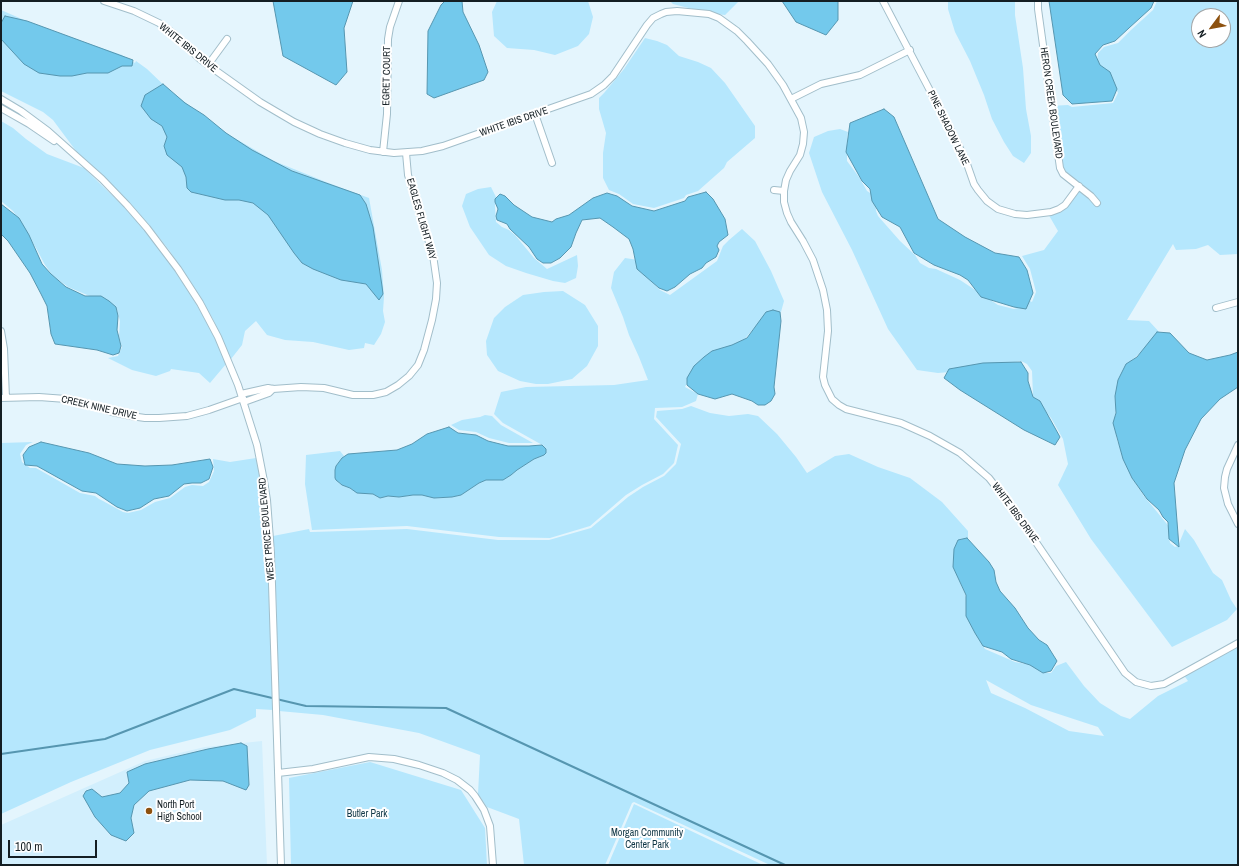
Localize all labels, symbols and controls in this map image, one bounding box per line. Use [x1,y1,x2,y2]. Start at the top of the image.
north arrow [1191,8,1231,48]
street label: WHITE IBIS DRIVE [156,21,220,75]
text: N [1194,27,1209,40]
street label: EGRET COURT [380,46,394,106]
street label: HERON CREEK BOULEVARD [1037,47,1065,159]
street label: PINE SHADOW LANE [925,89,971,167]
street label: WHITE IBIS DRIVE [478,105,550,139]
street label: EAGLES FLIGHT WAY [404,177,438,261]
street label: CREEK NINE DRIVE [60,393,138,423]
street label: WEST PRICE BOULEVARD [257,477,277,581]
street label: WHITE IBIS DRIVE [989,481,1041,545]
place label: North Port High School [157,799,202,822]
marker: North Port High School [144,806,154,816]
park label: Butler Park [347,808,387,820]
park label: Morgan Community Center Park [611,827,683,850]
scale bar [10,832,99,858]
text: 100 m [15,839,42,855]

